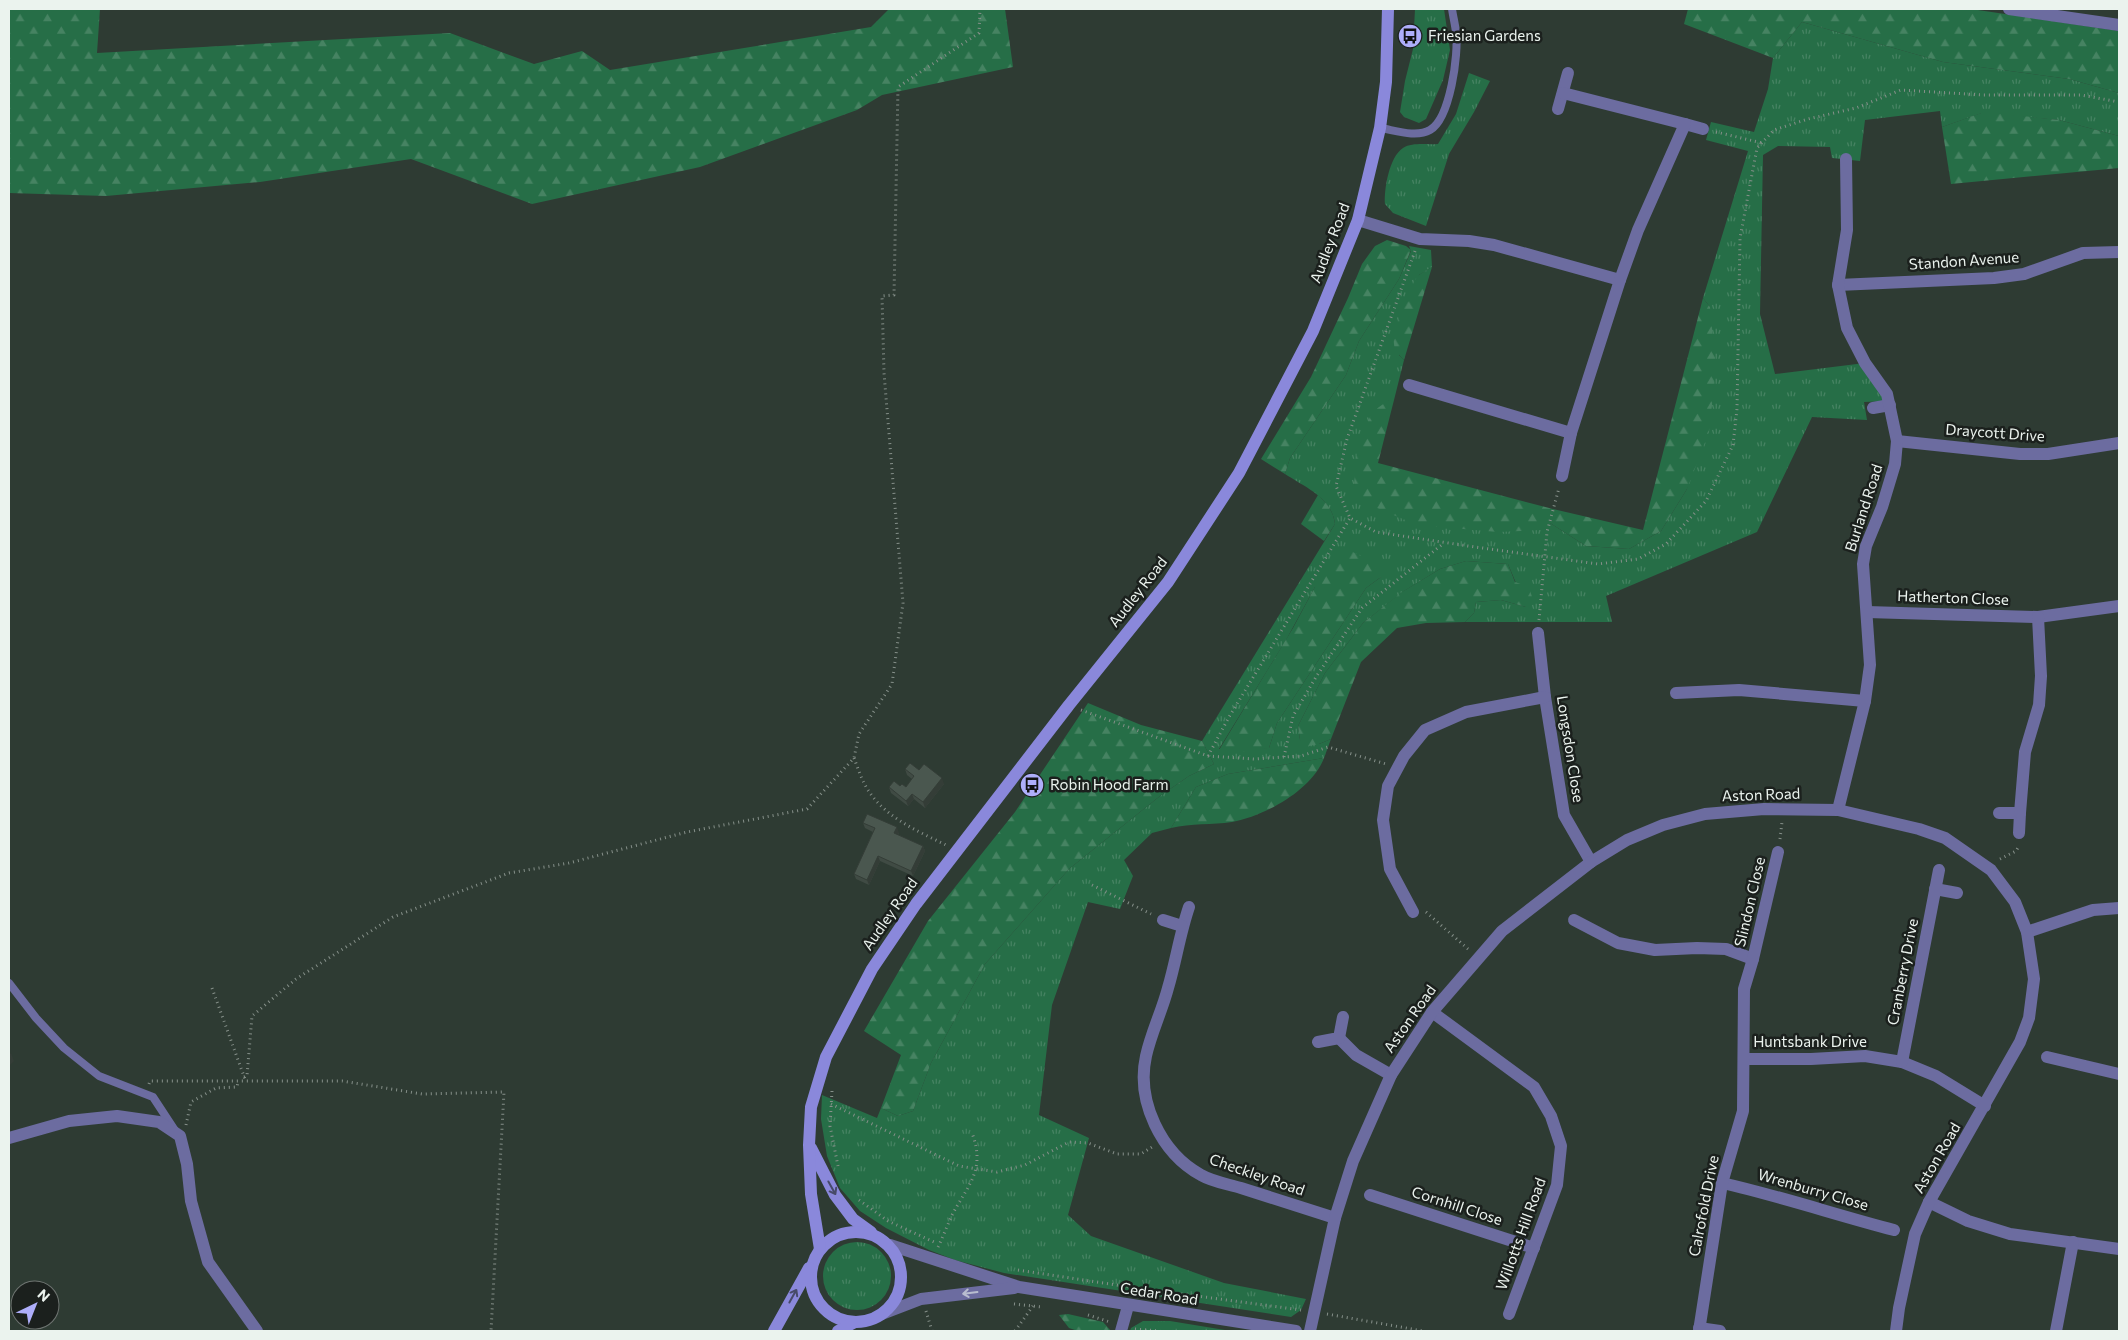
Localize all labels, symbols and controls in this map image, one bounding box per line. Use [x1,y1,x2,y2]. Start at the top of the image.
bus stop icon: Friesian Gardens [1397,23,1423,49]
place label: Friesian Gardens [1428,26,1541,44]
street label: Audley Road [1306,200,1353,285]
street label: Standon Avenue [1908,247,2020,273]
street label: Draycott Drive [1945,420,2046,444]
street label: Burland Road [1840,462,1886,554]
street label: Audley Road [1104,553,1170,630]
street label: Hatherton Close [1897,586,2009,608]
street label: Longsdon Close [1554,694,1588,804]
bus stop icon: Robin Hood Farm [1019,772,1045,798]
place label: Robin Hood Farm [1050,775,1169,793]
street label: Aston Road [1721,784,1801,804]
street label: Slindon Close [1730,855,1768,949]
street label: Audley Road [858,874,921,953]
street label: Cranberry Drive [1883,917,1921,1027]
street label: Aston Road [1379,981,1439,1056]
street label: Huntsbank Drive [1753,1032,1867,1050]
street label: Aston Road [1909,1119,1964,1196]
street label: Checkley Road [1207,1149,1307,1199]
street label: Calrofold Drive [1684,1154,1722,1258]
street label: Wrenburry Close [1756,1165,1871,1213]
street label: Willotts Hill Road [1491,1175,1549,1292]
one-way arrow [827,1181,837,1196]
street label: Cornhill Close [1410,1182,1505,1228]
street label: Cedar Road [1119,1278,1199,1308]
north arrow [10,1280,60,1330]
text: N [35,1285,54,1305]
one-way arrow [962,1288,978,1298]
one-way arrow [789,1290,799,1304]

